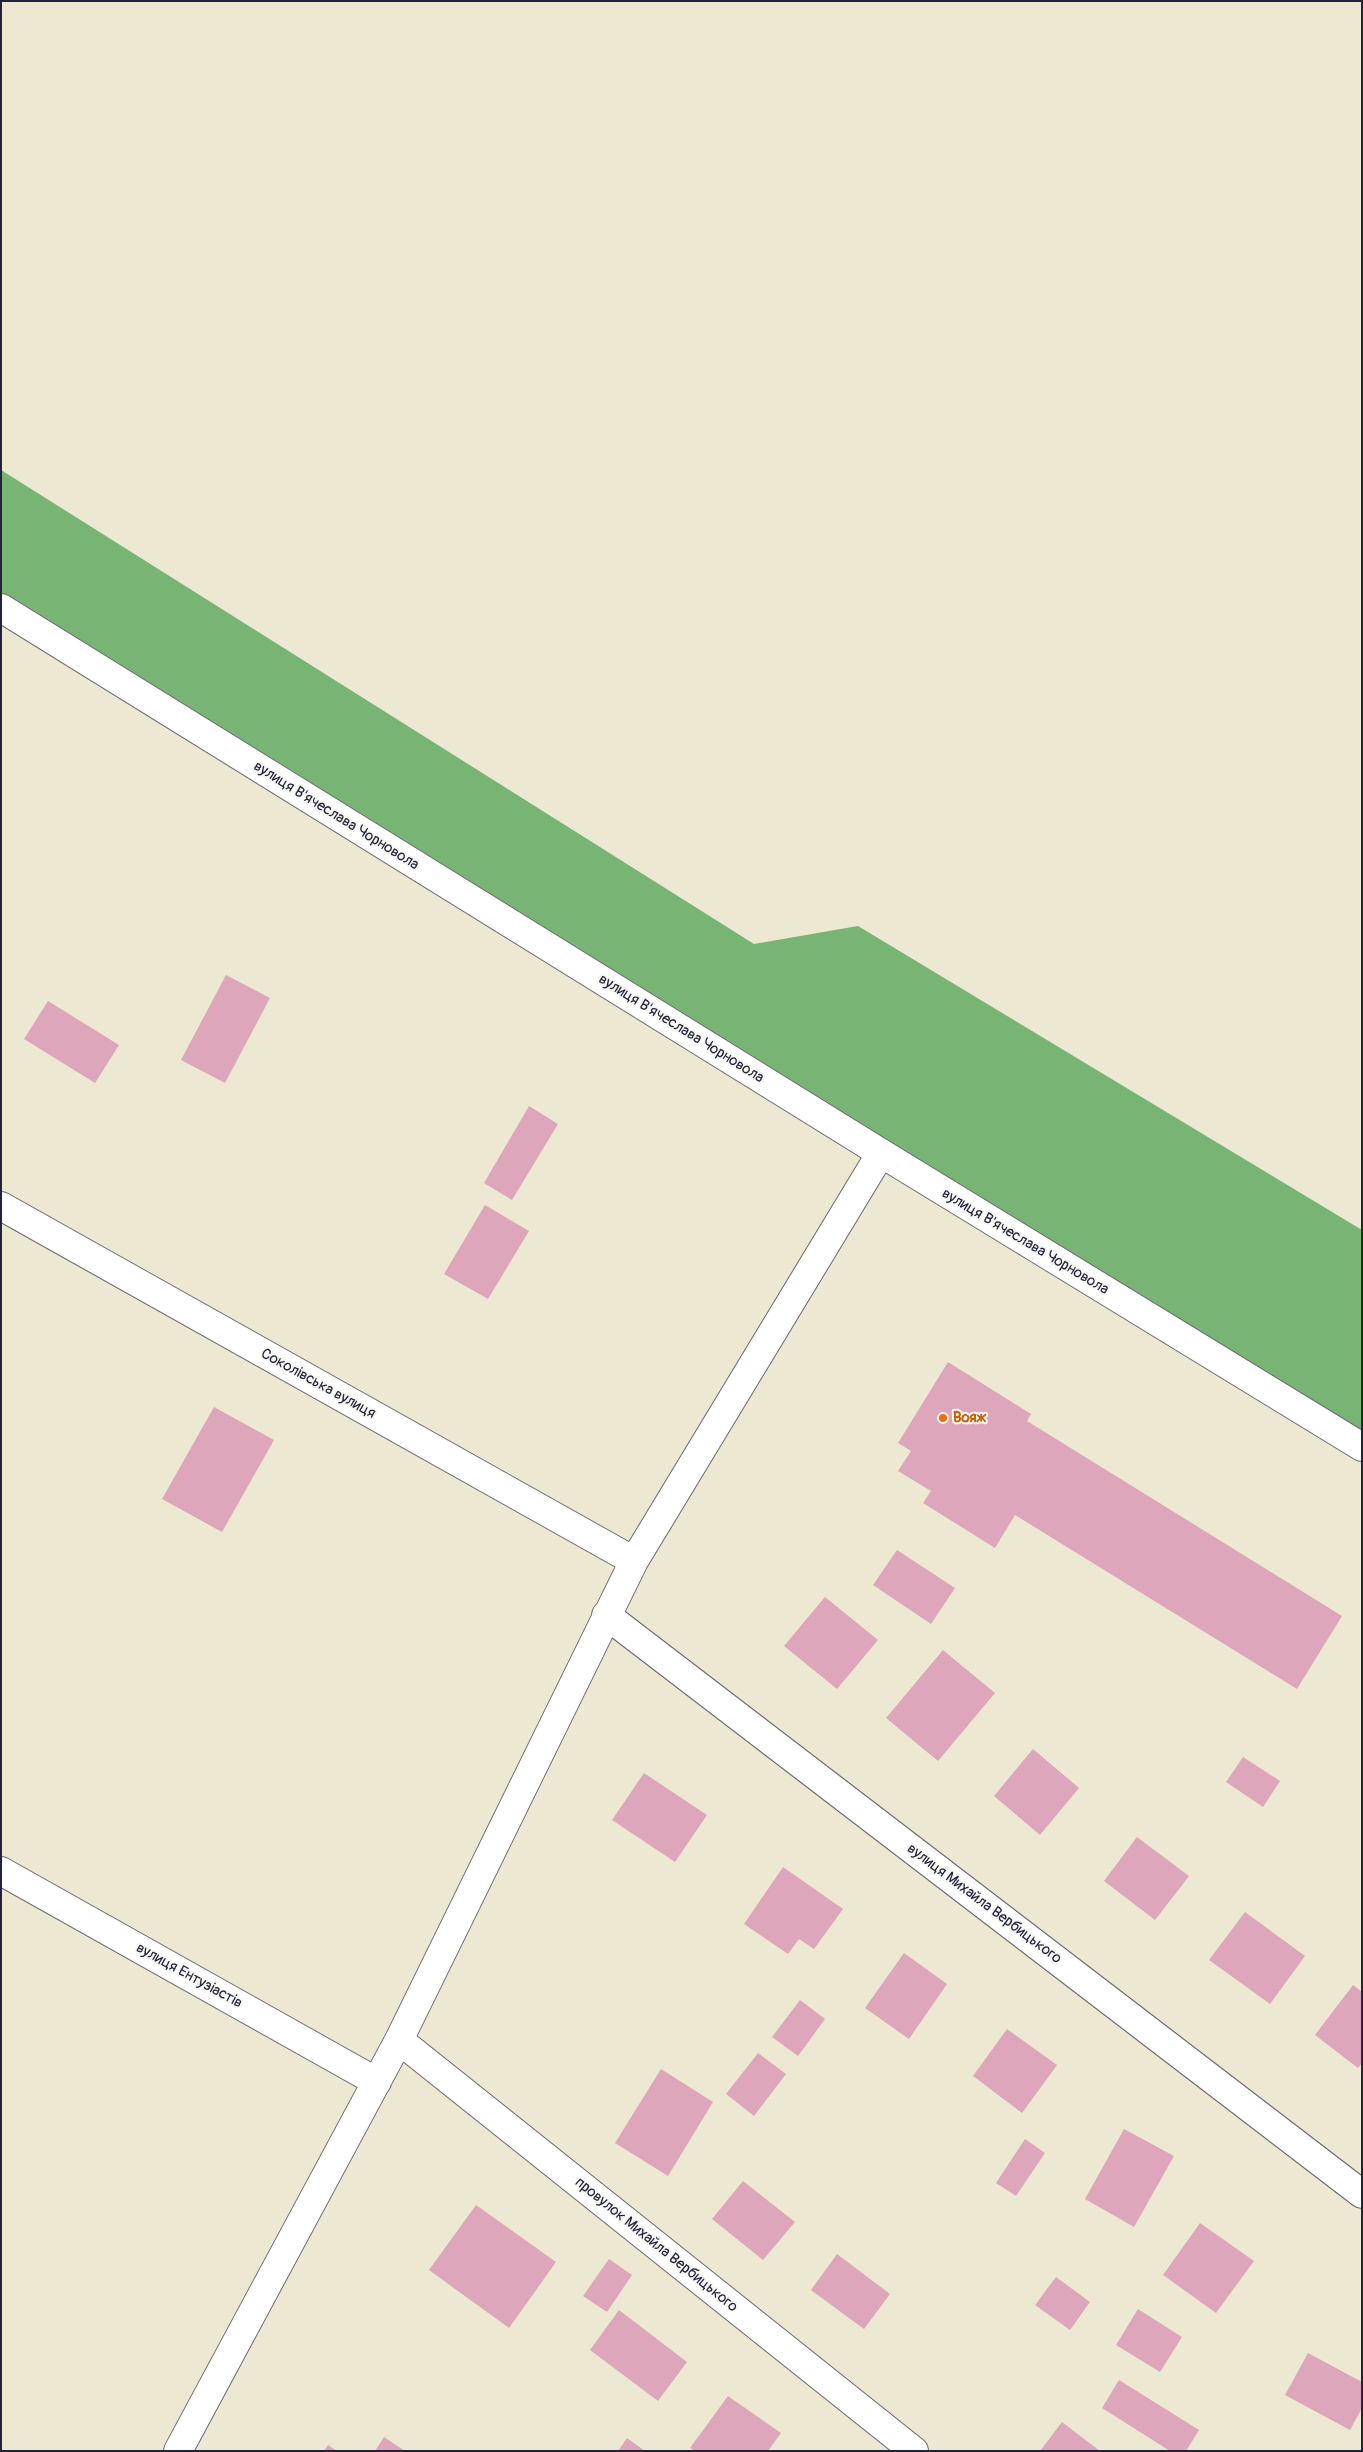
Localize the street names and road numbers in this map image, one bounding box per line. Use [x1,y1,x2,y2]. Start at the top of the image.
street label: вулиця В'ячеслава Чорновола [250,758,422,874]
street label: вулиця В'ячеслава Чорновола [595,971,767,1087]
street label: вулиця В'ячеслава Чорновола [938,1185,1112,1299]
street label: Соколівська вулиця [258,1345,378,1423]
street label: вулиця Михайла Вербицького [903,1840,1065,1968]
street label: вулиця Ентузіастів [133,1939,245,2013]
street label: провулок Михайла Вербицького [571,2174,741,2316]

